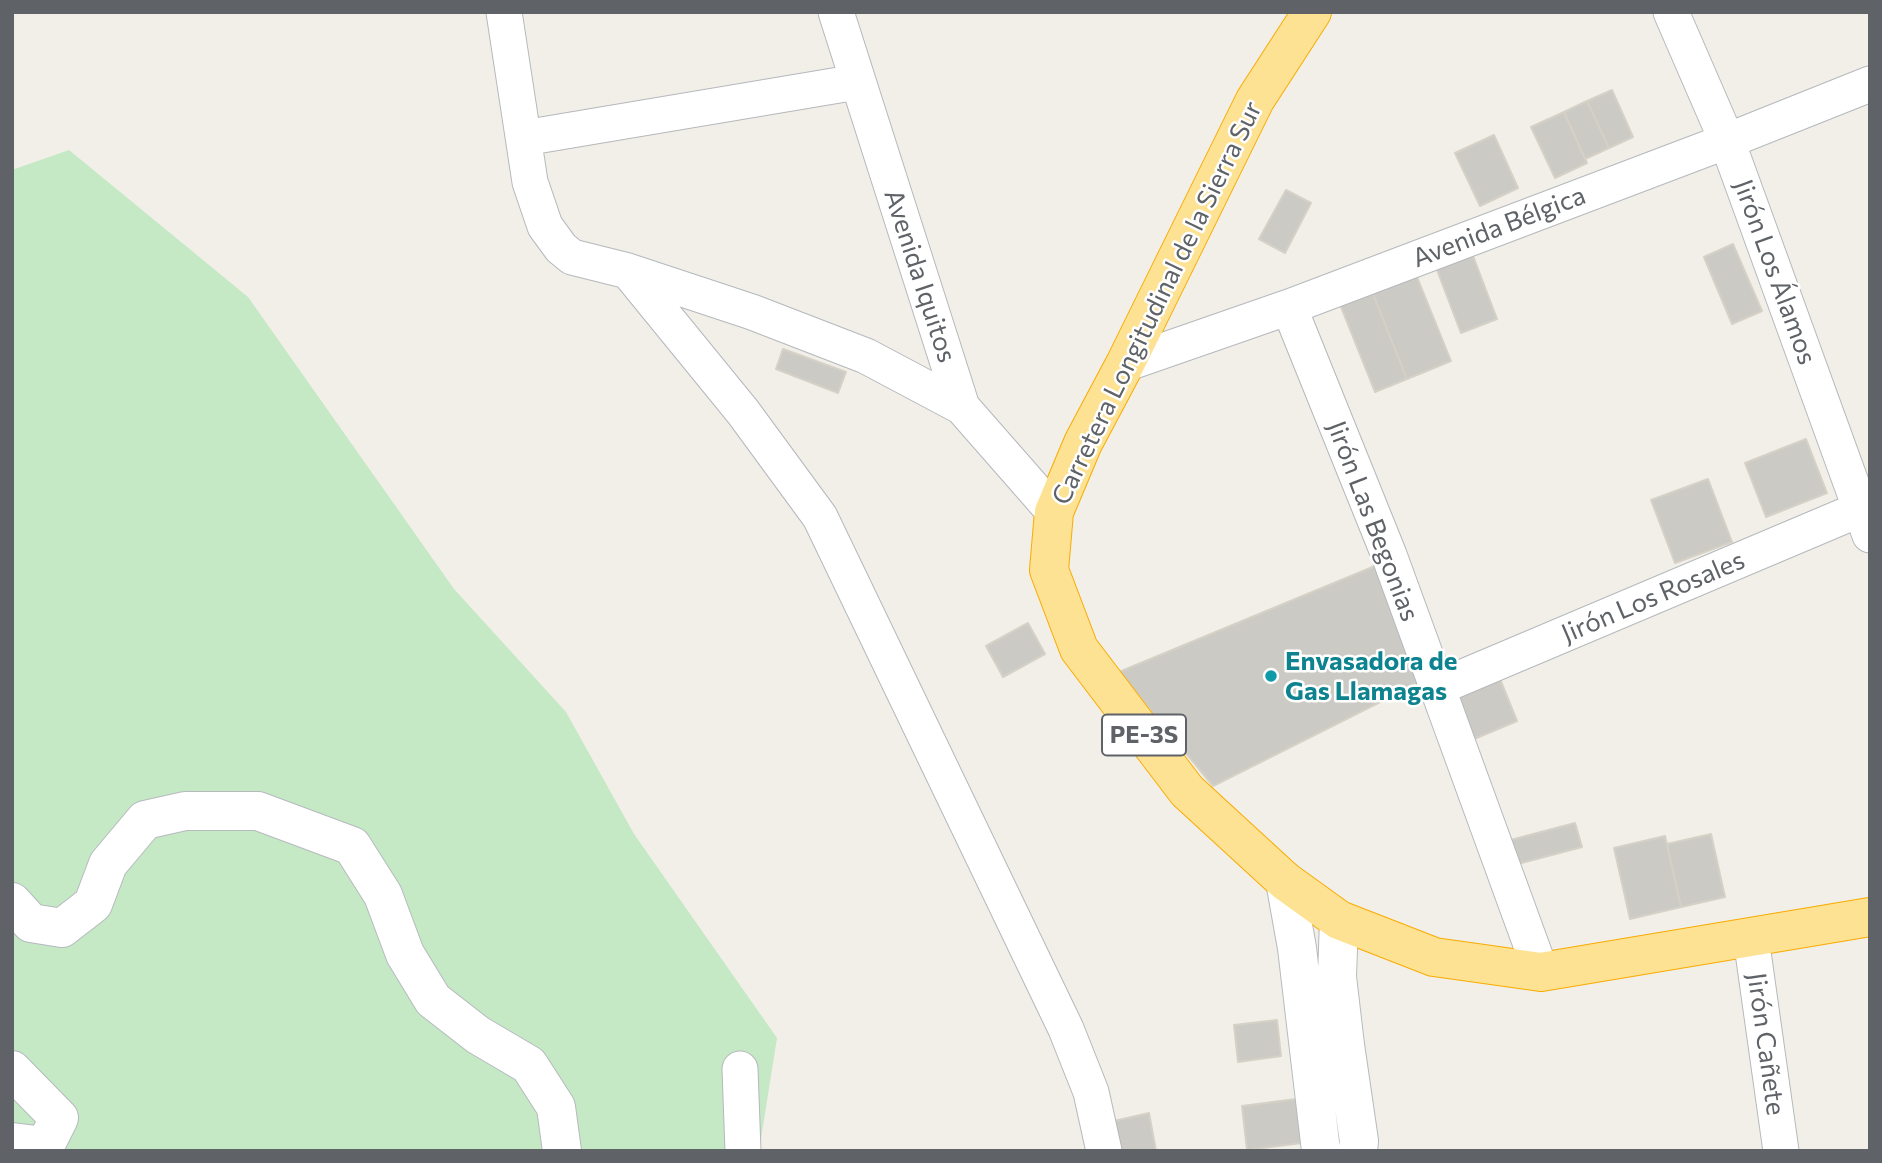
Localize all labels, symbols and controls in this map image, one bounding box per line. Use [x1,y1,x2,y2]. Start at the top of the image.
street label: Carretera Longitudinal de la Sierra Sur [1045,96,1269,510]
street label: Jirón Los Álamos [1727,175,1823,369]
street label: Avenida Bélgica [1408,180,1590,274]
street label: Avenida Iquitos [877,186,963,366]
street label: Jirón Las Begonias [1320,417,1426,625]
street label: Jirón Los Rosales [1557,544,1749,650]
place label: Envasadora de Gas Llamagas [1285,645,1457,706]
marker: Envasadora de Gas Llamagas [1263,668,1279,684]
road number: PE-3S [1102,714,1186,756]
street label: Jirón Cañete [1741,971,1791,1117]

